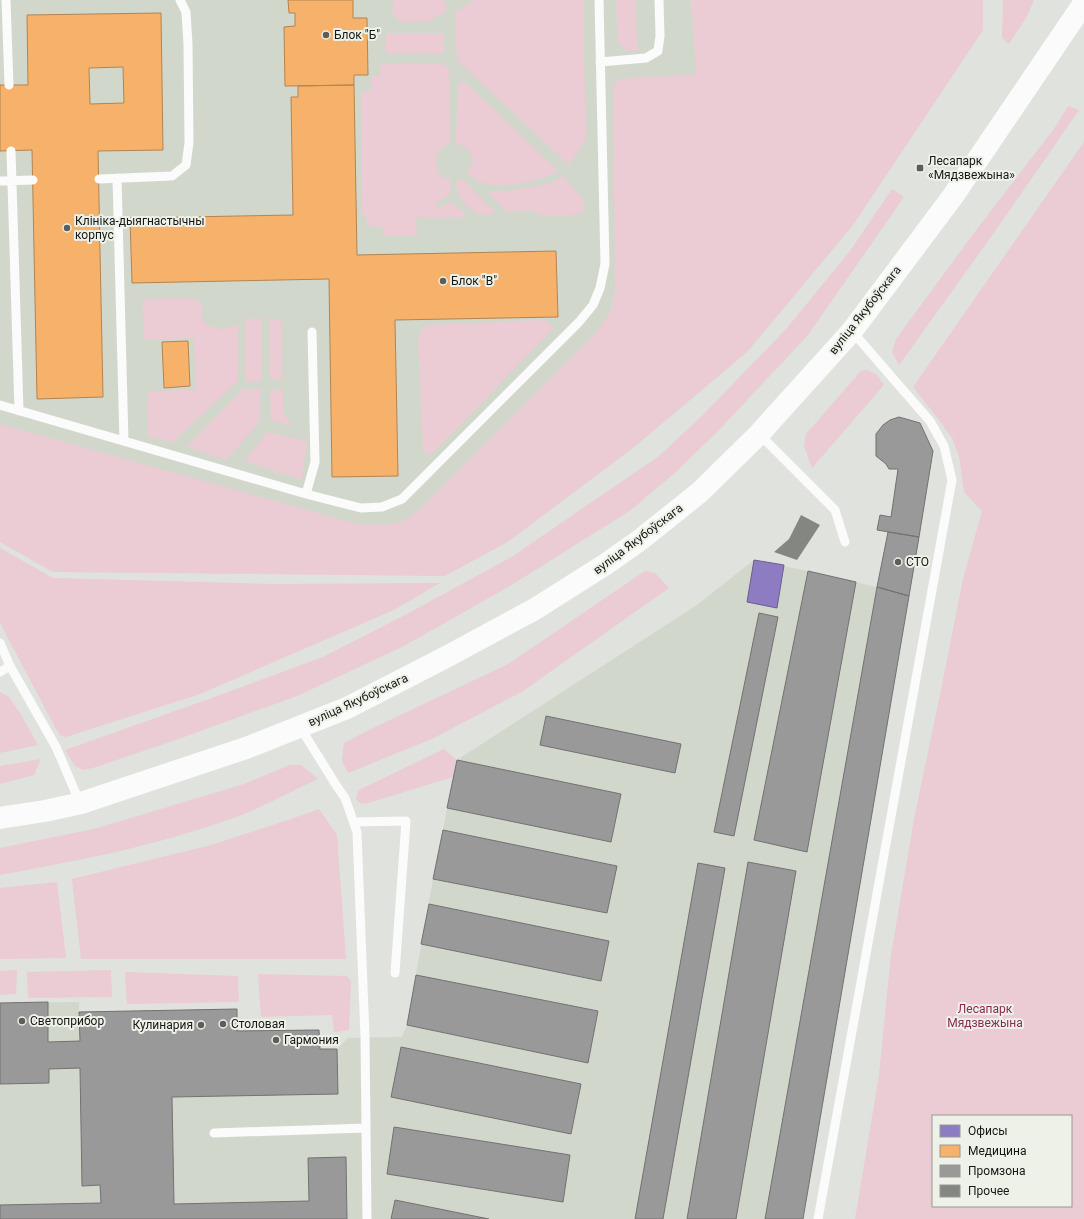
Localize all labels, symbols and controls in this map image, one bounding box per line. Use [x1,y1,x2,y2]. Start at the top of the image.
place label: Блок "Б" [334,28,380,42]
marker: Блок "Б" [321,30,331,40]
place label: Лесапарк «Мядзвежына» [928,154,1015,182]
marker: Лесапарк «Мядзвежына» [915,163,925,173]
place label: Клініка-дыягнастычны корпус [75,214,205,242]
marker: Клініка-дыягнастычны корпус [62,223,72,233]
street label: вуліца Якубоўскага [826,263,904,357]
place label: Блок "В" [451,274,497,288]
marker: Блок "В" [438,276,448,286]
street label: вуліца Якубоўскага [591,501,685,577]
place label: СТО [906,555,929,569]
marker: СТО [893,557,903,567]
street label: вуліца Якубоўскага [306,671,410,729]
park label: Лесапарк Мядзвежына [947,1002,1023,1030]
place label: Светоприбор [30,1014,104,1028]
marker: Светоприбор [17,1016,27,1026]
place label: Cтоловая [231,1017,285,1031]
place label: Кулинария [133,1018,193,1032]
marker: Cтоловая [218,1019,228,1029]
marker: Кулинария [196,1020,206,1030]
place label: Гармония [284,1033,339,1047]
marker: Гармония [271,1035,281,1045]
legend [932,1115,1072,1207]
text: Офисы [968,1124,1008,1138]
text: Медицина [968,1144,1027,1158]
text: Промзона [968,1164,1025,1178]
text: Прочее [968,1184,1009,1198]

